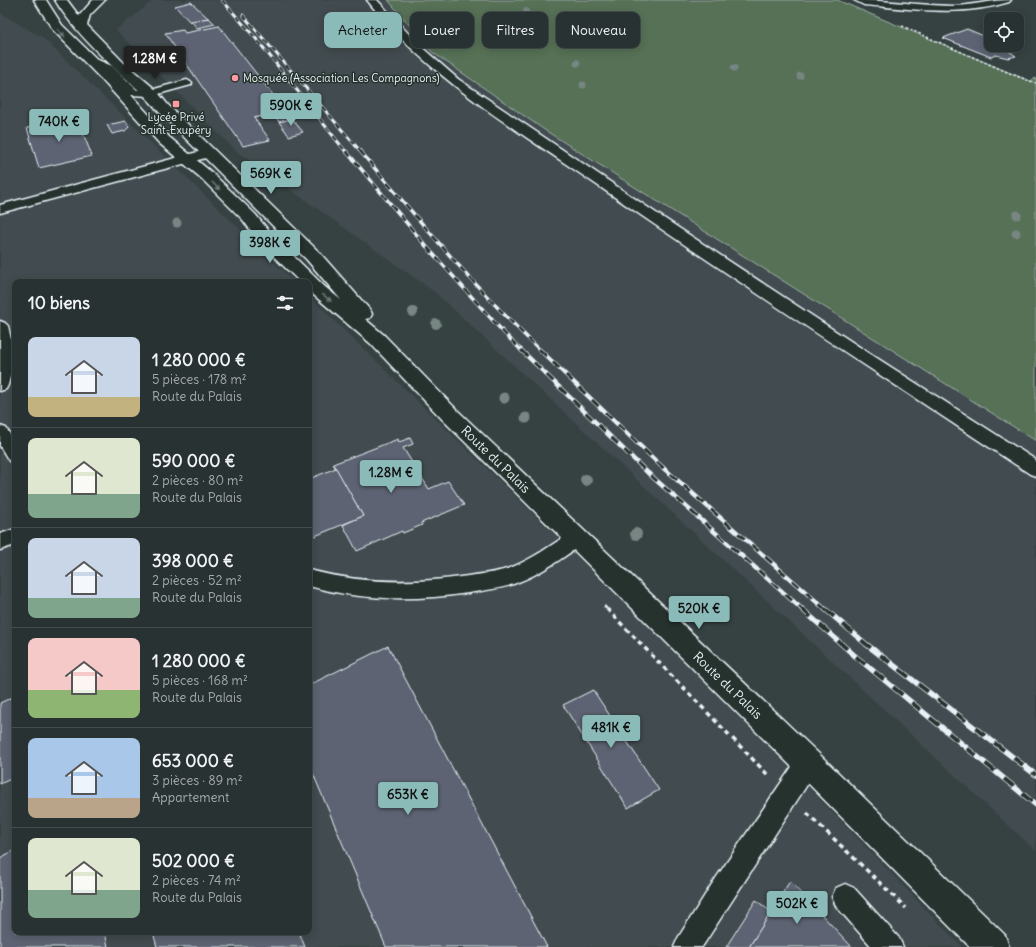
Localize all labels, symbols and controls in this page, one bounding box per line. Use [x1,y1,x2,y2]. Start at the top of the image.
chip: Acheter [324,12,402,48]
chip: Louer [410,12,474,48]
chip: Filtres [482,12,548,48]
chip: Nouveau [556,12,640,48]
map controls [984,12,1024,52]
button: locate [984,12,1024,52]
one-way arrow [56,28,65,37]
pin: 1.28M € [118,46,192,80]
text: 1.28M € [133,50,177,67]
place label: Mosquée (Association Les Compagnons) [243,71,440,85]
marker: Mosquée (Association Les Compagnons) [230,73,240,83]
pin: 590K € [258,93,324,127]
text: 590K € [270,97,313,114]
marker: Lycée Privé Saint-Exupéry [171,99,181,109]
pin: 740K € [26,109,92,143]
place label: Lycée Privé Saint-Exupéry [141,110,211,137]
text: 740K € [38,113,80,130]
pin: 569K € [238,161,304,195]
text: 569K € [250,165,292,182]
one-way arrow [211,181,221,190]
pin: 398K € [237,230,303,264]
text: 398K € [249,234,291,251]
text: 10 biens [28,292,90,314]
icon: filters [274,292,296,314]
one-way arrow [322,294,333,302]
text: 1 280 000 € [152,349,246,371]
icon: home [60,353,108,401]
text: 5 pièces · 178 m² [152,371,247,388]
text: Route du Palais [152,388,242,405]
street label: Route du Palais [457,422,534,497]
text: 590 000 € [152,450,235,472]
icon: home [60,454,108,502]
pin: 1.28M € [354,460,428,494]
text: 1.28M € [369,464,413,481]
text: 2 pièces · 80 m² [152,472,243,489]
text: Route du Palais [152,489,242,506]
text: 398 000 € [152,550,234,572]
icon: home [60,554,108,602]
text: 2 pièces · 52 m² [152,572,242,589]
text: Route du Palais [152,589,242,606]
pin: 520K € [666,596,732,630]
text: 520K € [678,600,720,617]
street label: Route du Palais [689,648,766,723]
text: 1 280 000 € [152,650,246,672]
icon: home [60,654,108,702]
text: 5 pièces · 168 m² [152,672,248,689]
text: Route du Palais [152,689,242,706]
pin: 481K € [578,715,644,749]
text: 481K € [591,719,631,736]
text: 653 000 € [152,750,234,772]
icon: home [60,754,108,802]
text: 3 pièces · 89 m² [152,772,243,789]
pin: 653K € [375,782,441,816]
text: 653K € [387,786,429,803]
text: Appartement [152,789,229,806]
text: 502 000 € [152,850,235,872]
icon: home [60,854,108,902]
text: 2 pièces · 74 m² [152,872,241,889]
text: Route du Palais [152,889,242,906]
pin: 502K € [764,891,830,925]
text: 502K € [776,895,818,912]

